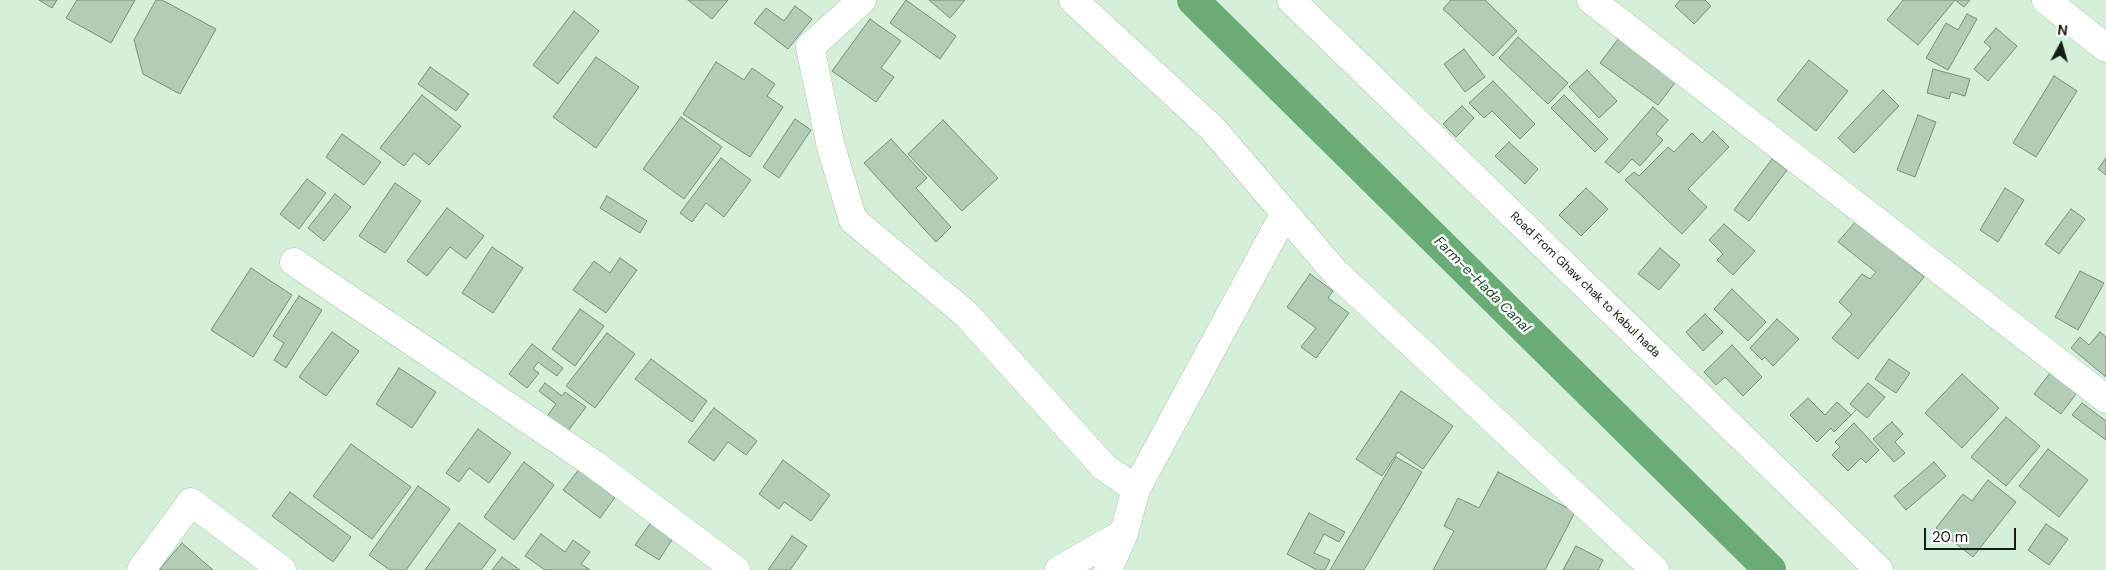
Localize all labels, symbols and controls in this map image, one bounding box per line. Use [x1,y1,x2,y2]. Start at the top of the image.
north arrow [2036,20,2086,70]
text: N [2057,21,2069,40]
street label: Road From Ghaw chak to Kabul hada [1507,209,1663,361]
water label: Farm-e-Hada Canal [1430,233,1534,337]
scale bar [1926,518,2018,550]
text: 20 m [1932,527,1968,547]

